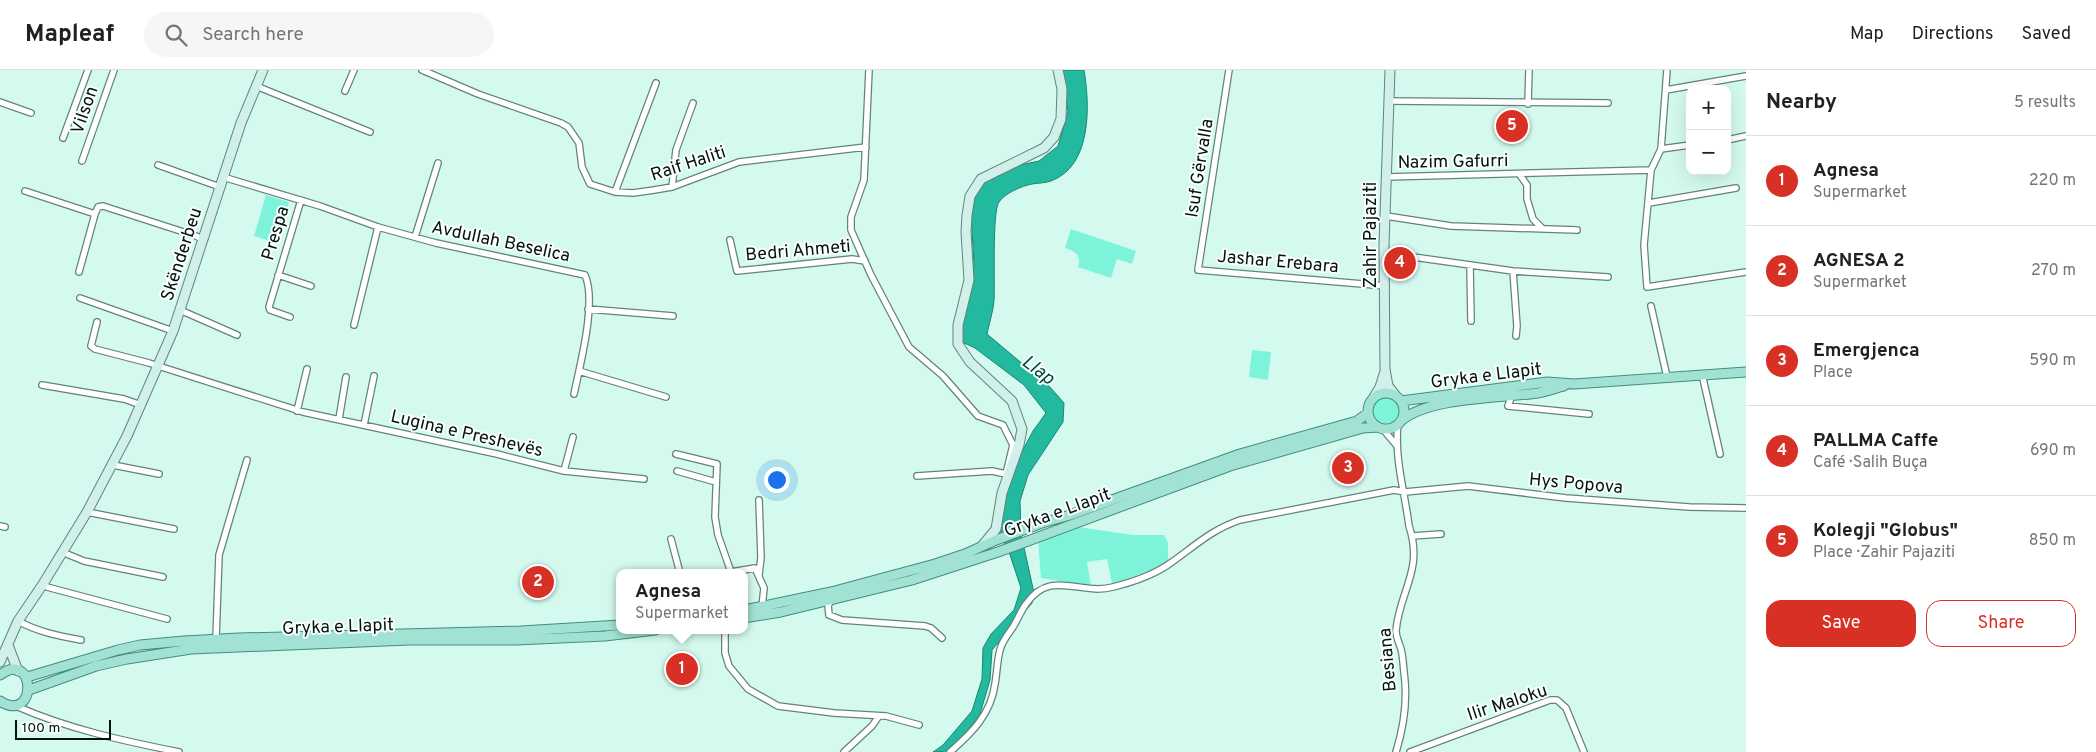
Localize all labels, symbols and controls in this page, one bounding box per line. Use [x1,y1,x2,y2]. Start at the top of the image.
search box [144,12,494,57]
text: Mapleaf [25,20,114,50]
icon: search [162,21,190,49]
text: Search here [202,23,304,47]
text: Map [1850,23,1884,46]
text: Directions [1912,23,1994,46]
text: Saved [2022,23,2071,46]
street label: Vilson [67,83,104,138]
map controls [1686,85,1731,175]
button: + [1686,85,1731,130]
text: Nearby [1766,89,1837,116]
text: 5 results [2014,93,2076,113]
pin: 5 [1496,107,1528,145]
street label: Isuf Gërvalla [1181,117,1220,219]
button: − [1686,130,1731,175]
street label: Raif Haliti [648,141,729,187]
street label: Nazim Gafurri [1397,150,1509,175]
text: Agnesa [1813,159,1879,183]
text: 1 [1779,171,1785,191]
text: 220 m [2029,171,2076,191]
street label: Zahir Pajaziti [1360,182,1383,288]
text: Supermarket [1813,183,1907,203]
street label: Prespa [257,203,296,263]
street label: Skënderbeu [157,205,208,304]
street label: Avdullah Beselica [429,217,572,268]
street label: Bedri Ahmeti [744,235,852,268]
pin: 4 [1384,244,1416,282]
street label: Jashar Erebara [1216,246,1340,279]
text: AGNESA 2 [1813,249,1905,273]
text: 2 [1777,261,1787,281]
text: 270 m [2031,261,2076,281]
text: Supermarket [1813,273,1907,293]
text: Emergjenca [1813,339,1920,363]
water label: Llap [1016,350,1060,391]
text: 3 [1777,351,1787,371]
text: 590 m [2029,351,2076,371]
street label: Gryka e Llapit [1429,358,1543,395]
text: Place [1813,363,1853,383]
street label: Lugina e Preshevës [388,406,545,463]
text: PALLMA Caffe [1813,429,1938,453]
text: 4 [1777,441,1787,461]
text: 690 m [2030,441,2076,461]
pin: 3 [1332,449,1364,487]
text: Café · Salih Buça [1813,453,1928,473]
your location [764,467,790,493]
street label: Hys Popova [1528,469,1624,500]
street label: Gryka e Llapit [1001,483,1114,543]
text: Kolegji "Globus" [1813,519,1958,543]
text: 5 [1777,531,1787,551]
text: 850 m [2029,531,2076,551]
text: Place · Zahir Pajaziti [1813,543,1955,563]
pin: 2 [522,563,554,601]
popup [616,569,748,634]
text: Agnesa [635,580,701,604]
button: Save [1766,600,1916,647]
button: Share [1926,600,2076,647]
text: Supermarket [635,604,729,624]
street label: Gryka e Llapit [282,614,394,641]
street label: Besiana [1374,627,1403,693]
pin: 1 [666,650,698,688]
street label: Ilir Maloku [1464,680,1551,727]
scale bar [15,717,111,740]
text: 100 m [22,720,60,737]

